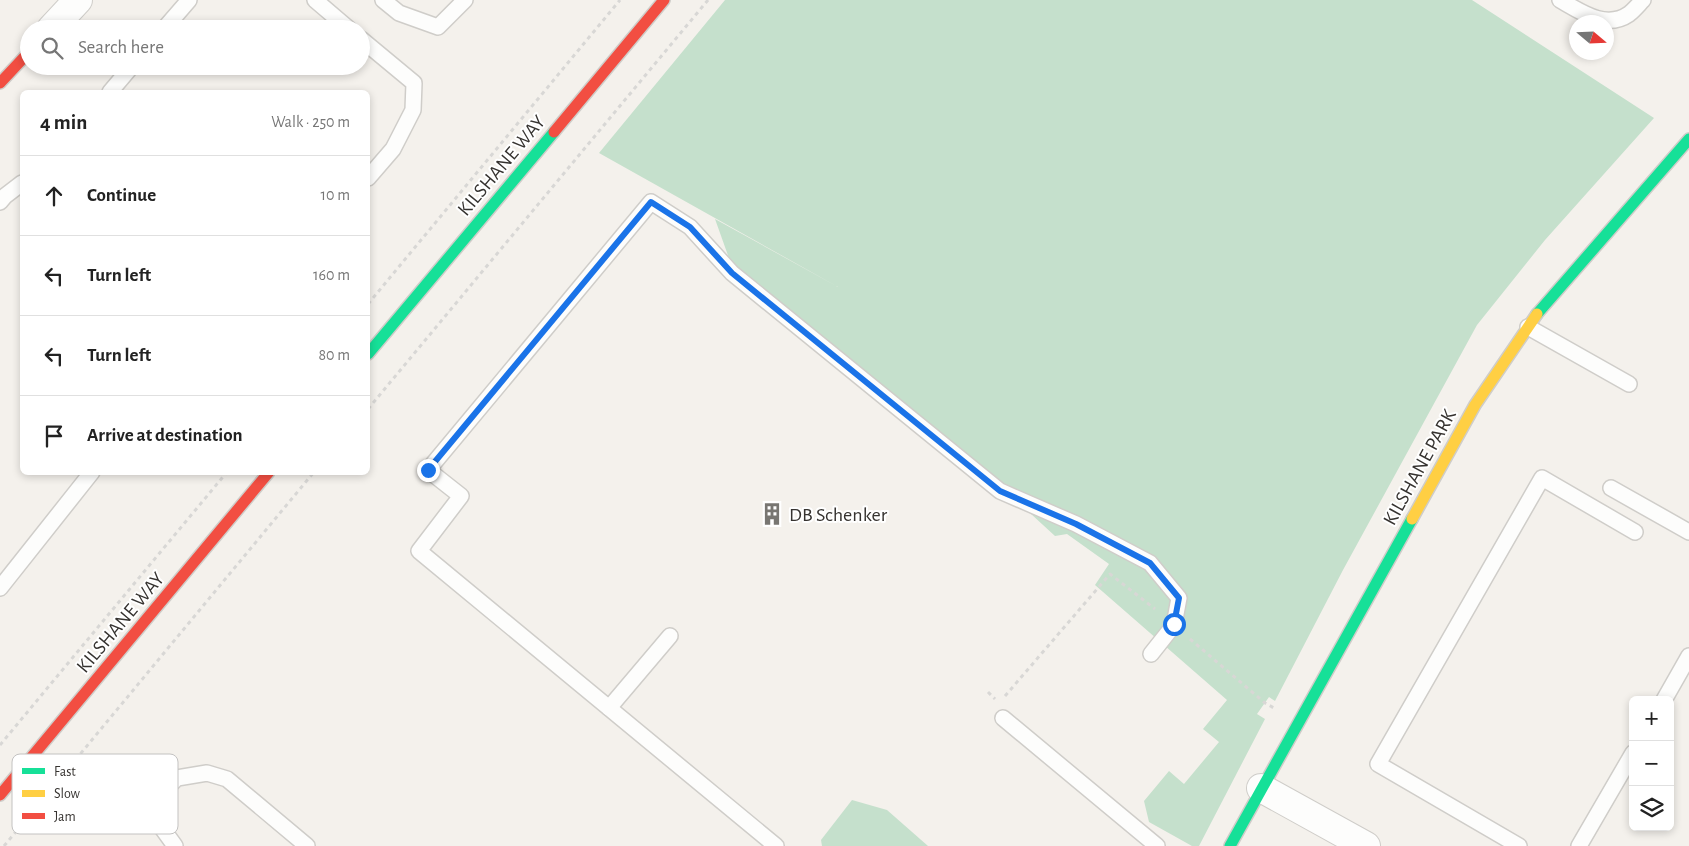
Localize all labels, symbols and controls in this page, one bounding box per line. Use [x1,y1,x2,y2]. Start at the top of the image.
north arrow [1569,15,1614,60]
search box [20,20,370,75]
icon: search [38,34,66,62]
text: Search here [78,38,164,57]
street label: KILSHANE WAY [454,111,550,220]
text: 4 min [40,112,87,133]
text: Walk · 250 m [271,114,350,130]
icon: ahead [40,182,68,210]
text: Continue [87,186,156,205]
text: 10 m [321,187,350,203]
icon: left [40,262,68,290]
text: Turn left [87,266,151,285]
text: 160 m [313,267,350,283]
icon: left [40,342,68,370]
text: Turn left [87,346,151,365]
text: 80 m [319,347,350,363]
street label: KILSHANE PARK [1380,406,1460,529]
icon: arrive [40,422,68,450]
text: Arrive at destination [87,426,243,445]
route end [417,459,440,482]
building icon: DB Schenker [759,501,785,527]
place label: DB Schenker [789,505,888,525]
street label: KILSHANE WAY [73,568,169,677]
route start [1163,613,1186,636]
map controls [1629,696,1674,831]
button: + [1629,696,1674,741]
button: − [1629,741,1674,786]
legend [12,754,178,834]
text: Fast [54,765,76,779]
button: layers [1629,786,1674,831]
text: Slow [54,787,81,801]
text: Jam [54,810,76,824]

